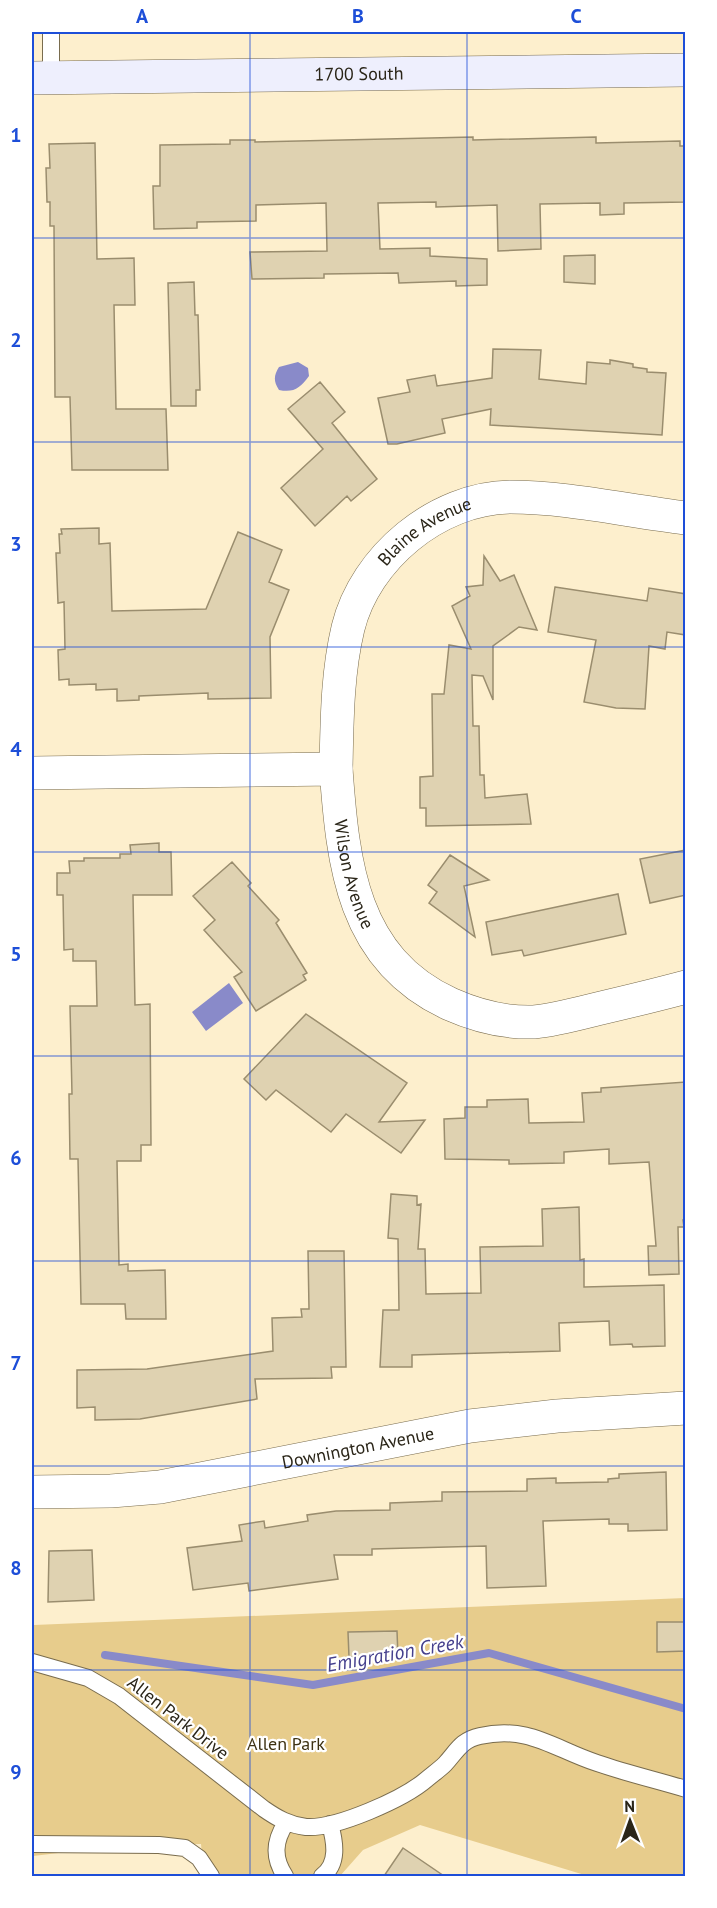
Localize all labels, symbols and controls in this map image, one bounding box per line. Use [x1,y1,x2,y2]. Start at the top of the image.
text: A [136,3,149,29]
text: B [352,3,364,29]
text: C [570,3,582,29]
street label: 1700 South [314,61,404,86]
text: 1 [10,122,22,148]
text: 2 [10,327,22,353]
street label: Blaine Avenue [372,492,474,570]
text: 3 [10,531,22,557]
text: 4 [10,736,22,762]
street label: Wilson Avenue [329,818,380,933]
text: 5 [10,941,22,967]
text: 6 [10,1145,22,1171]
text: 7 [10,1350,22,1376]
street label: Downington Avenue [280,1421,436,1474]
text: 8 [10,1555,22,1581]
water label: Emigration Creek [325,1628,466,1678]
street label: Allen Park Drive [123,1671,234,1764]
park label: Allen Park [247,1732,325,1755]
text: 9 [10,1759,22,1785]
north arrow [600,1791,660,1851]
text: N [624,1796,635,1816]

